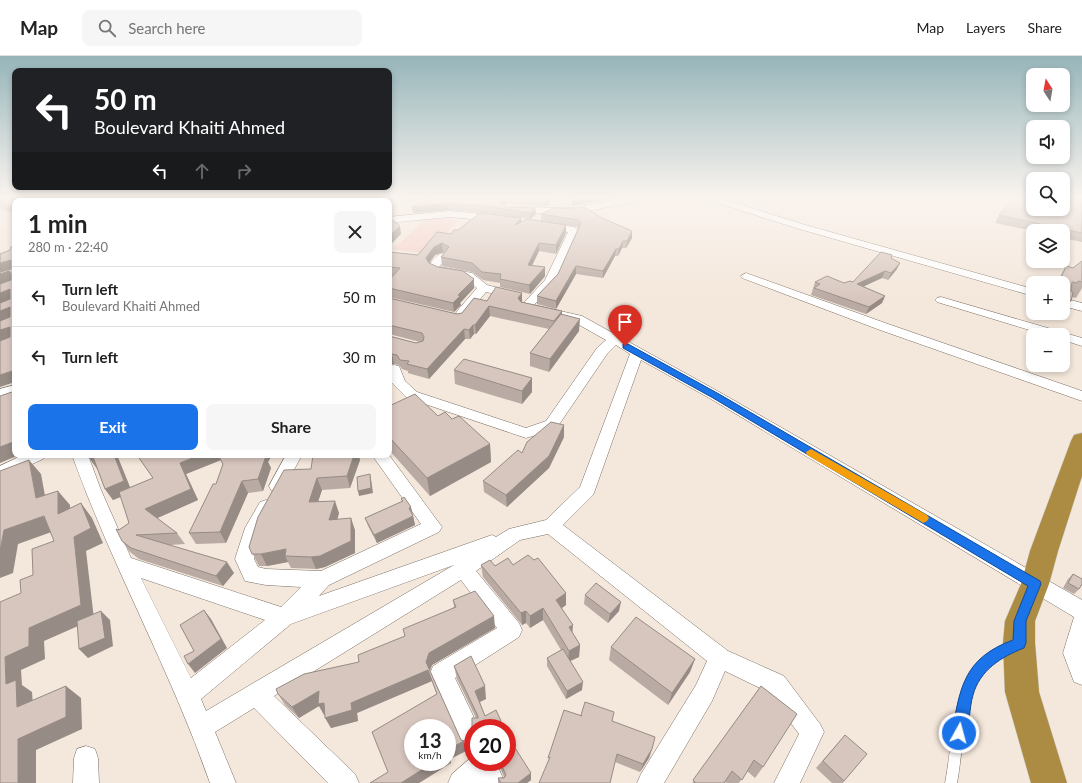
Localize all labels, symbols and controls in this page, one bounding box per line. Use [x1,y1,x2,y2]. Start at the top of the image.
search box [82,10,362,46]
text: Map [20,16,58,39]
icon: search [96,17,118,39]
text: Search here [128,19,206,37]
text: Map [916,19,944,36]
text: Layers [966,19,1006,36]
text: Share [1028,19,1062,36]
north arrow [1026,68,1070,112]
map controls [1026,68,1070,372]
text: 50 m [94,82,157,116]
icon: left [28,84,80,136]
text: Boulevard Khaiti Ahmed [94,116,285,138]
button: sound [1026,120,1070,164]
icon: left [149,160,171,182]
icon: ahead [191,160,213,182]
icon: right [233,160,255,182]
button: search [1026,172,1070,216]
text: 1 min [28,209,88,238]
button: close [334,211,376,253]
button: layers [1026,224,1070,268]
text: 280 m · 22:40 [28,239,108,255]
button: + [1026,276,1070,320]
text: Turn left [62,280,118,298]
icon: left [28,286,50,308]
text: 50 m [342,288,376,306]
text: Boulevard Khaiti Ahmed [62,298,200,314]
pin [608,305,642,346]
icon: arrive [614,311,636,333]
button: − [1026,328,1070,372]
icon: left [28,346,50,368]
text: Turn left [62,348,118,366]
text: 30 m [342,348,376,366]
button: Exit [28,404,198,450]
button: Share [206,404,376,450]
position arrow [938,712,980,754]
speed limit sign: 20 [464,719,516,771]
text: 13 [418,728,442,752]
text: km/h [418,749,442,761]

